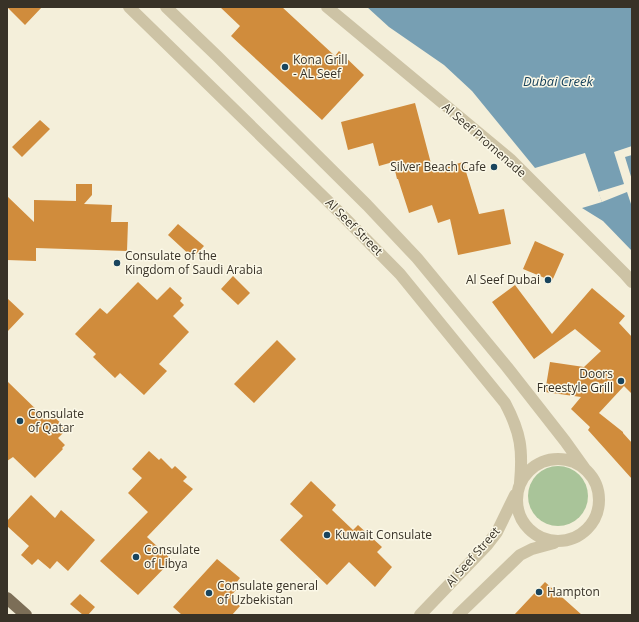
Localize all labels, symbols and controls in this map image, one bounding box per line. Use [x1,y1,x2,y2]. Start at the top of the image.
place label: Kona Grill - AL Seef [293,51,347,82]
marker: Kona Grill - AL Seef [280,62,290,72]
water label: Dubai Creek [523,72,594,90]
street label: Al Seef Promenade [439,98,530,181]
place label: Silver Beach Cafe [390,158,486,175]
marker: Silver Beach Cafe [489,162,499,172]
street label: Al Seef Street [322,194,387,259]
place label: Consulate of the Kingdom of Saudi Arabia [125,247,263,278]
marker: Consulate of the Kingdom of Saudi Arabia [112,258,122,268]
place label: Al Seef Dubai [466,271,540,288]
marker: Al Seef Dubai [543,275,553,285]
place label: Doors Freestyle Grill [537,365,613,396]
marker: Doors Freestyle Grill [616,376,626,386]
place label: Consulate of Qatar [28,405,84,436]
marker: Consulate of Qatar [15,416,25,426]
street label: Al Seef Street [442,523,503,590]
place label: Kuwait Consulate [335,526,432,543]
marker: Kuwait Consulate [322,530,332,540]
place label: Consulate of Libya [144,541,200,572]
marker: Consulate of Libya [131,552,141,562]
place label: Consulate general of Uzbekistan [217,577,318,608]
place label: Hampton [547,583,600,600]
marker: Hampton [534,587,544,597]
marker: Consulate general of Uzbekistan [204,588,214,598]

